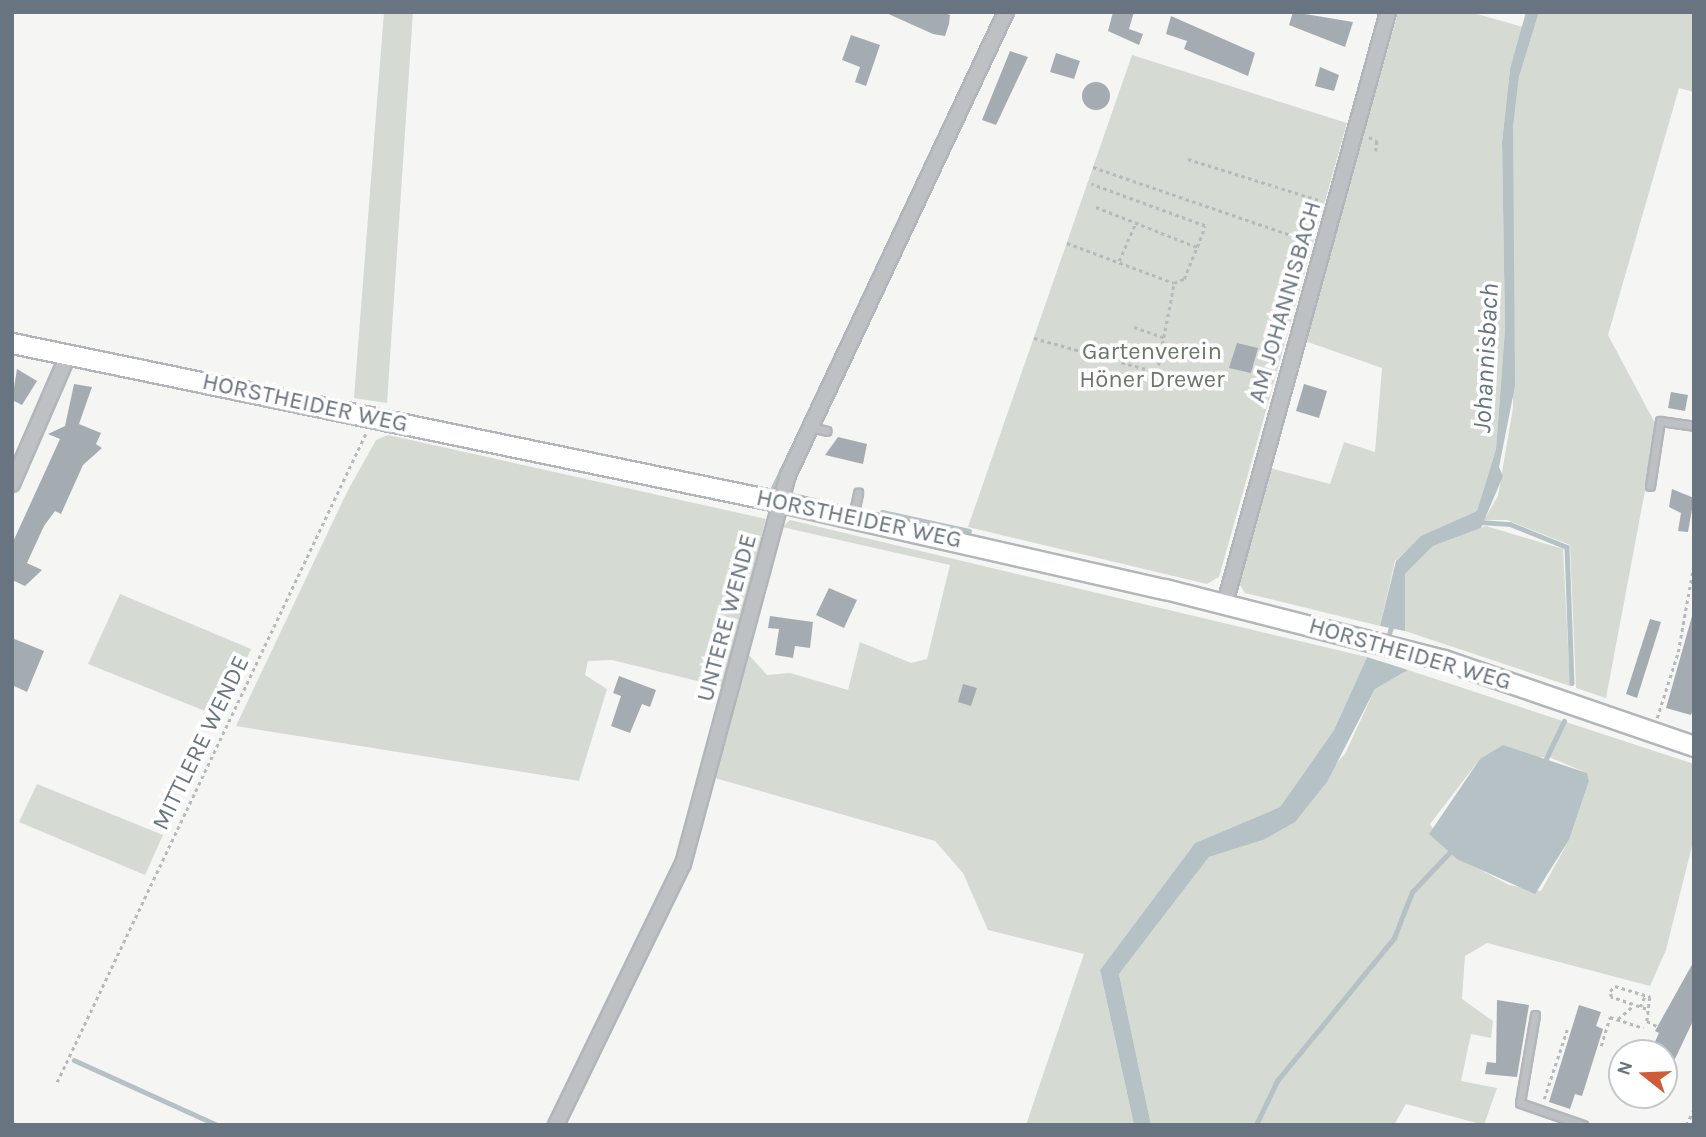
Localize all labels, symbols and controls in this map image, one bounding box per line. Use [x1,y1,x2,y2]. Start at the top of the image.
street label: AM JOHANNISBACH [1242,198,1328,406]
water label: Johannisbach [1466,282,1506,434]
park label: Gartenverein Höner Drewer [1079,338,1225,394]
street label: HORSTHEIDER WEG [200,367,410,439]
street label: HORSTHEIDER WEG [754,483,964,555]
street label: UNTERE WENDE [691,531,763,705]
street label: HORSTHEIDER WEG [1306,611,1514,697]
street label: MITTLERE WENDE [146,651,256,835]
north arrow [1608,1039,1678,1109]
text: N [1612,1058,1637,1078]

